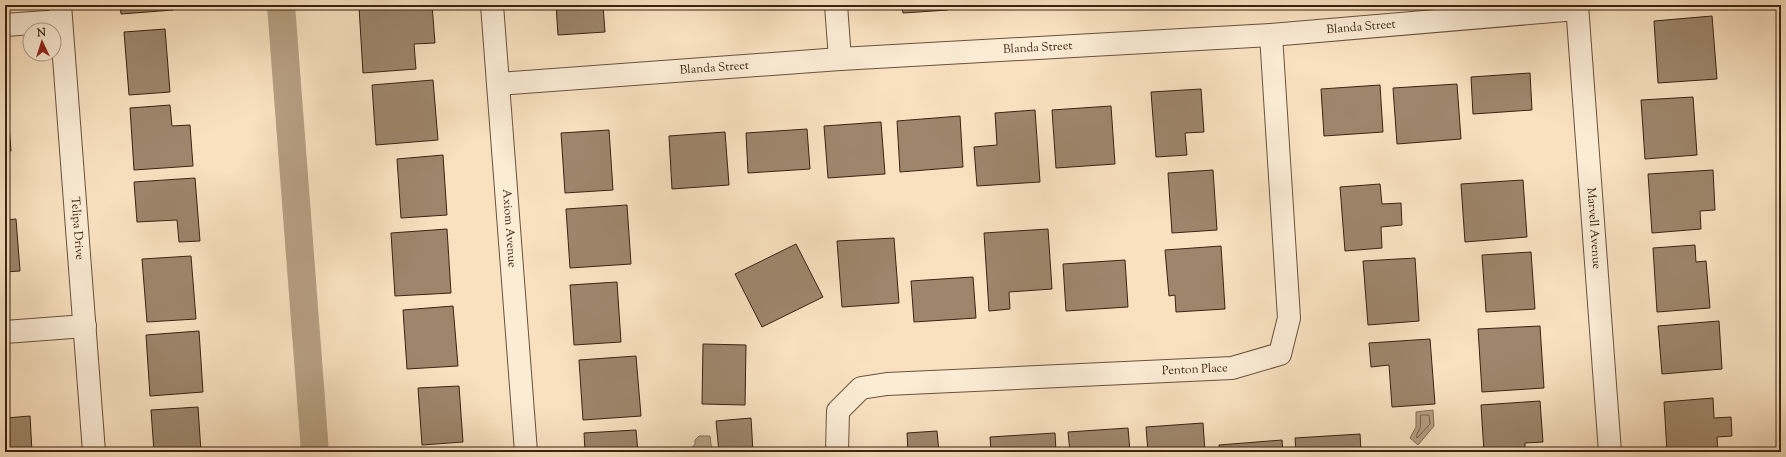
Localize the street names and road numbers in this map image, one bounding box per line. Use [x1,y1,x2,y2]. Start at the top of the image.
street label: Blanda Street [1326,15,1396,39]
street label: Blanda Street [1003,37,1073,59]
street label: Blanda Street [679,57,750,80]
street label: Marvell Avenue [1582,187,1606,270]
street label: Axiom Avenue [497,188,521,269]
street label: Telipa Drive [66,196,88,261]
street label: Penton Place [1162,359,1228,380]

